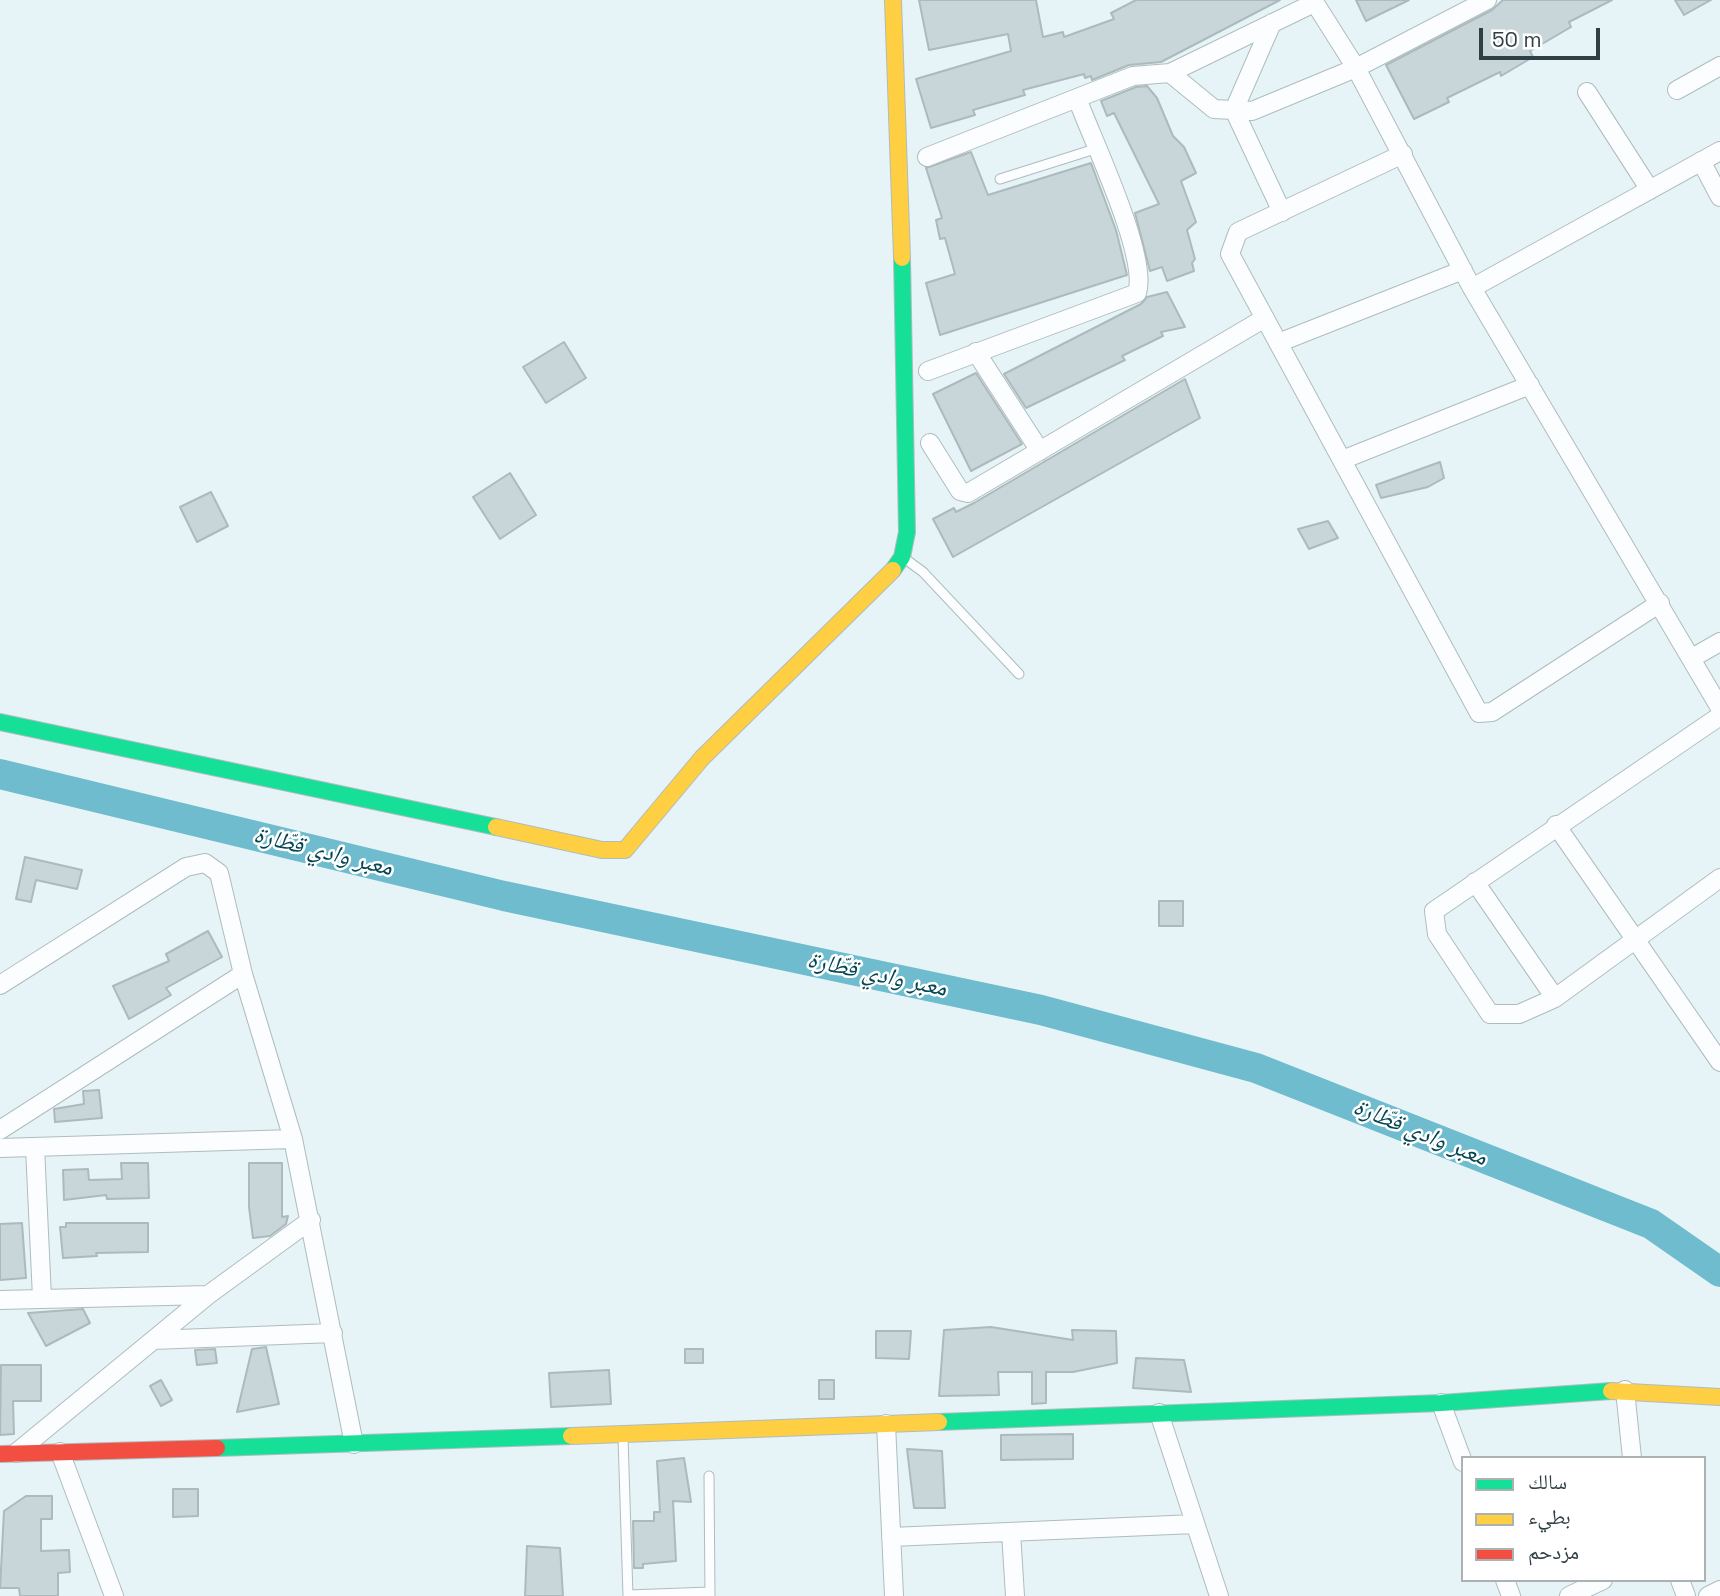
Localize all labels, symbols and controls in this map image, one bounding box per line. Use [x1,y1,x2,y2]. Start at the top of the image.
scale bar [1482,14,1603,58]
text: 50 m [1492,26,1542,53]
water label: معبر وادي قطّارة [251,821,395,883]
water label: معبر وادي قطّارة [805,946,949,1004]
water label: معبر وادي قطّارة [1349,1093,1491,1173]
legend [1461,1456,1706,1582]
text: سالك [1528,1468,1567,1495]
text: بطيء [1528,1503,1571,1530]
text: مزدحم [1528,1538,1579,1565]

